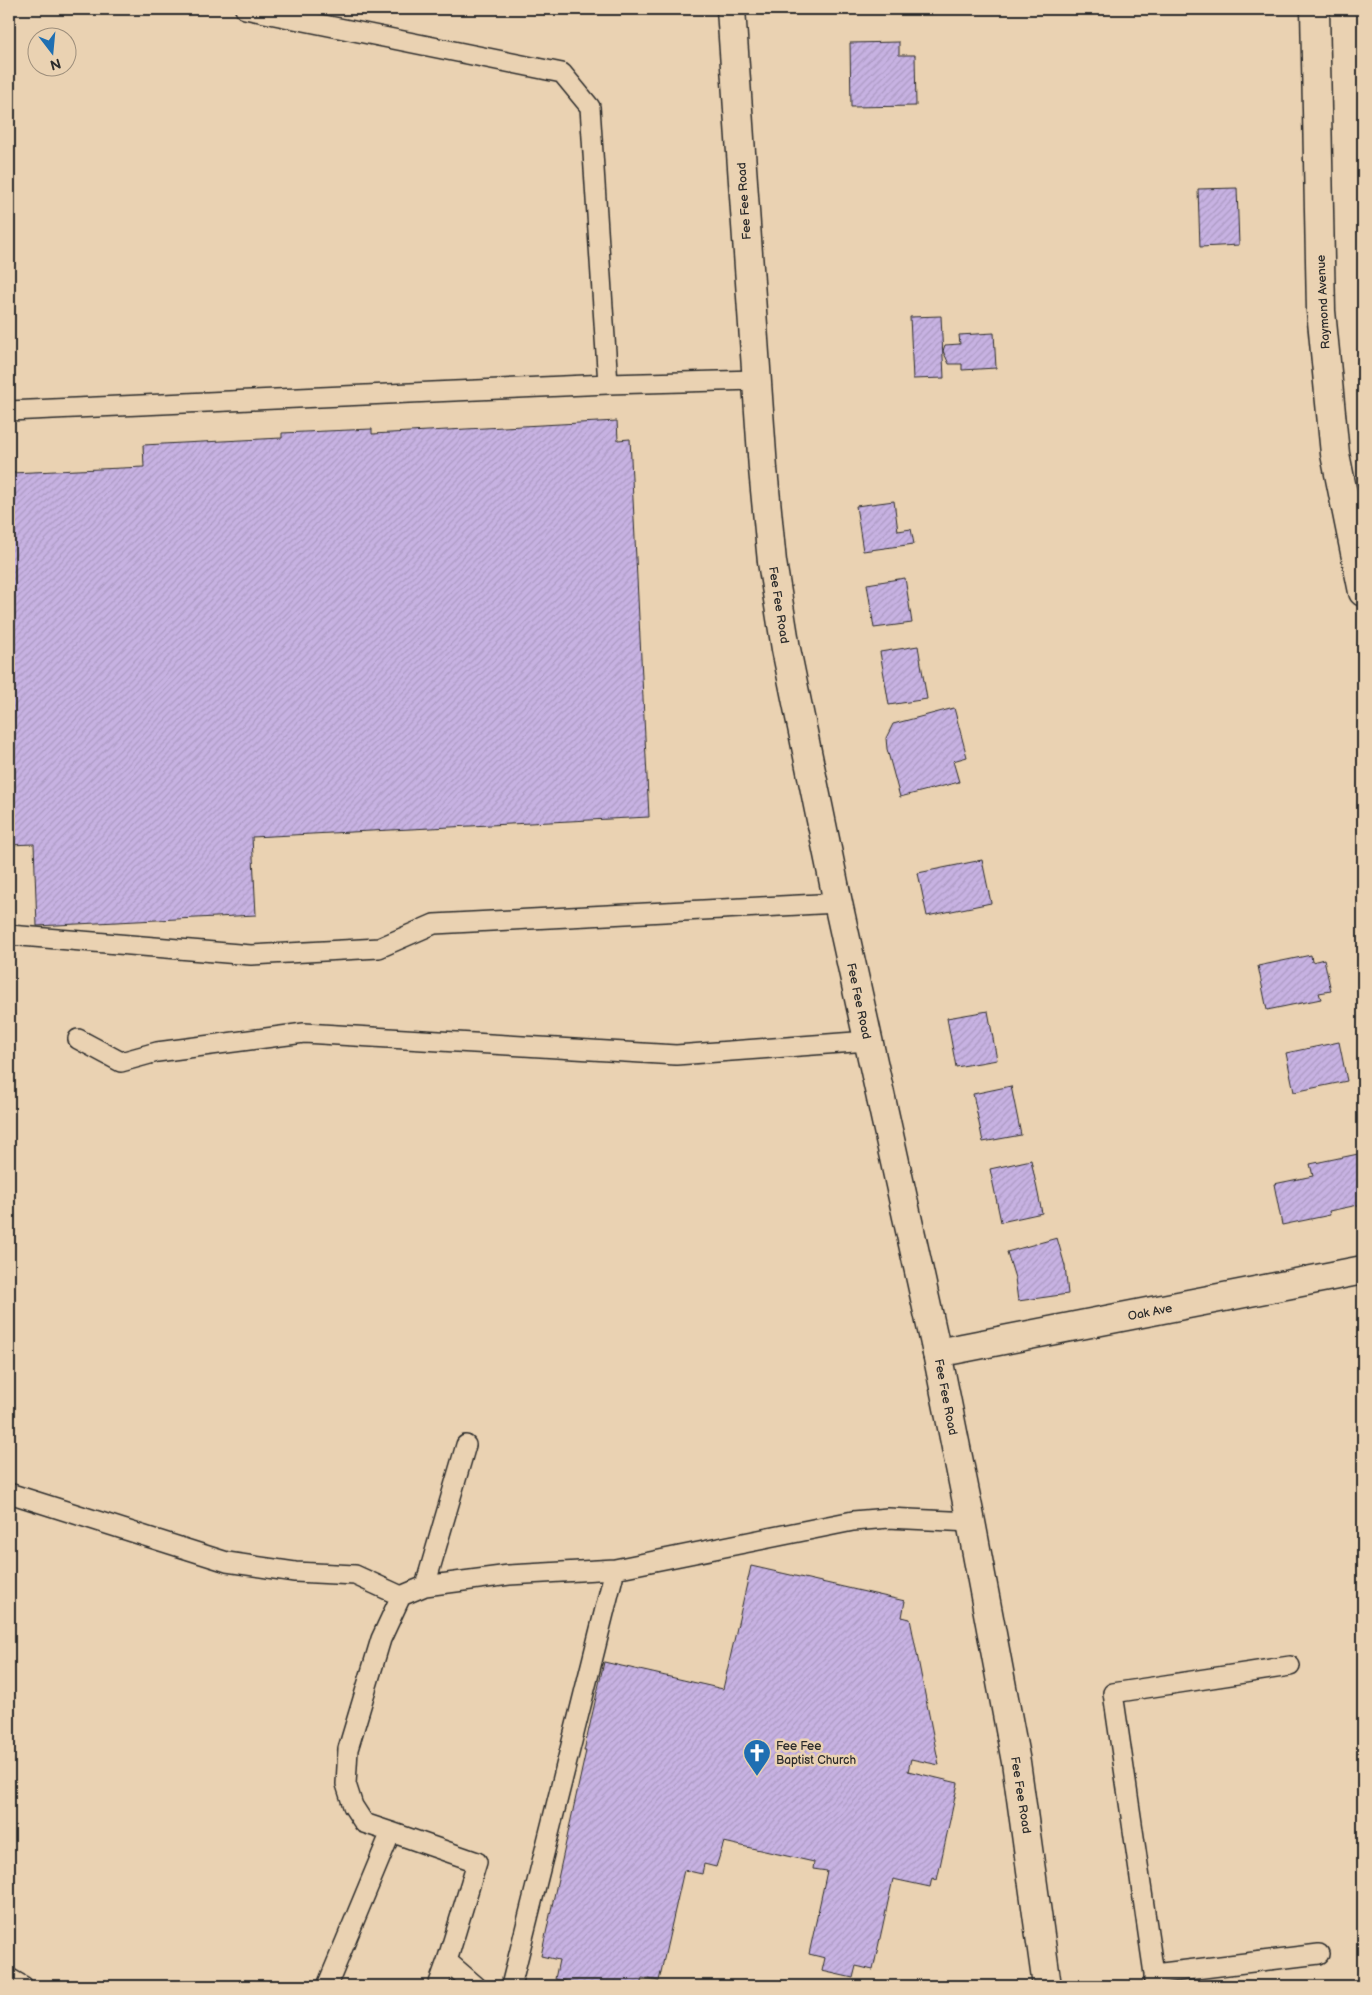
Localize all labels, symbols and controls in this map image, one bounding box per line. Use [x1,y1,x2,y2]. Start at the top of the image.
north arrow [28,28,78,78]
text: N [48,54,63,74]
street label: Fee Fee Road [734,162,755,240]
street label: Raymond Avenue [1314,254,1333,350]
street label: Fee Fee Road [765,566,792,645]
street label: Fee Fee Road [843,962,874,1041]
street label: Oak Ave [1127,1301,1173,1324]
street label: Fee Fee Road [931,1358,960,1437]
church icon: Fee Fee Baptist Church [742,1738,772,1777]
place label: Fee Fee Baptist Church [776,1739,856,1768]
street label: Fee Fee Road [1007,1756,1034,1835]

